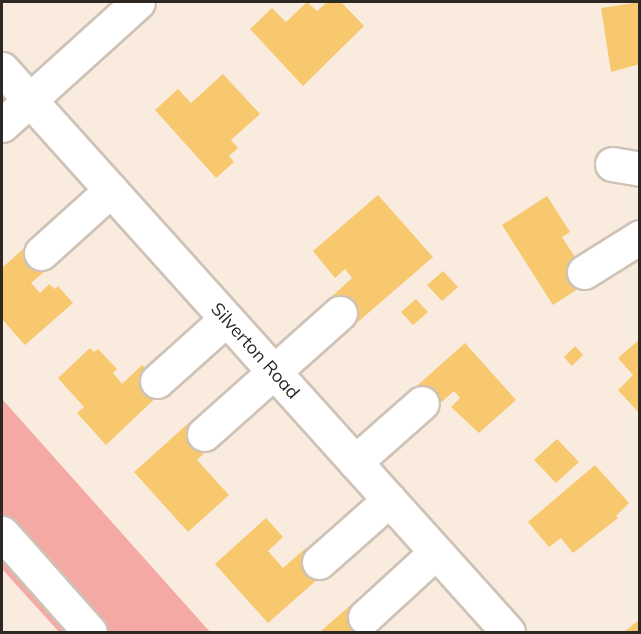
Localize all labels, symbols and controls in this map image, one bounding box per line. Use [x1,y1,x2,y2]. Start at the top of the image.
street label: Silverton Road [206,298,304,404]

